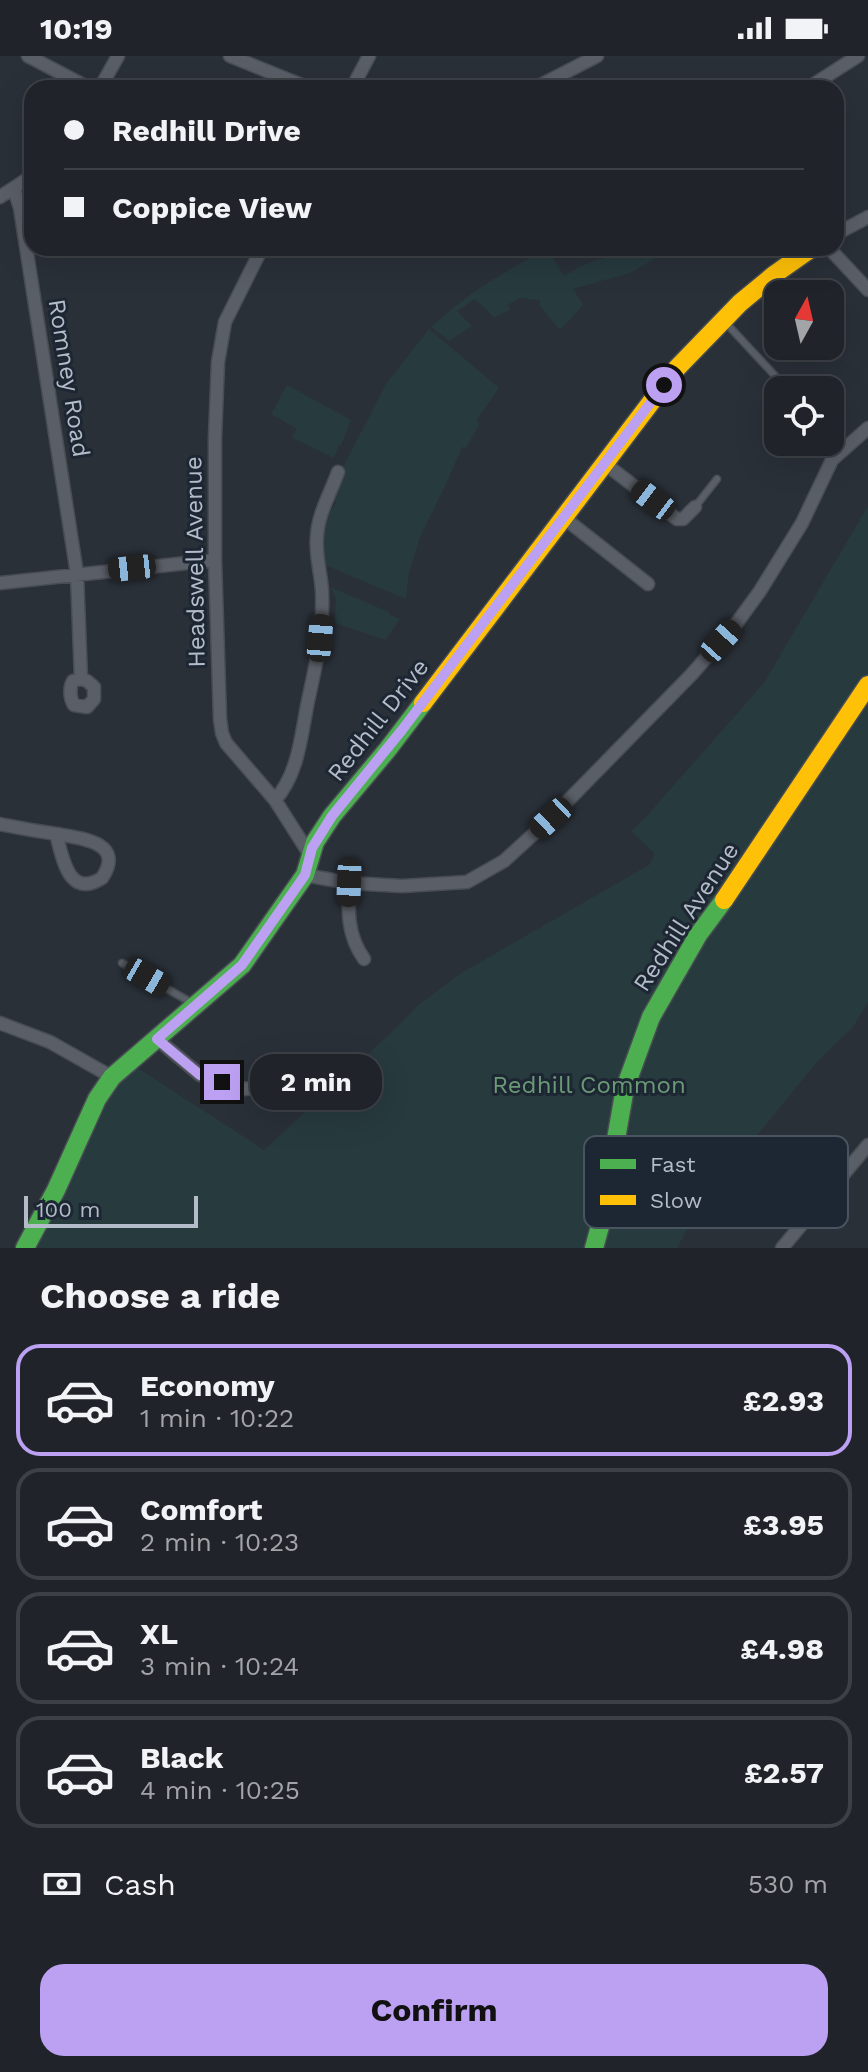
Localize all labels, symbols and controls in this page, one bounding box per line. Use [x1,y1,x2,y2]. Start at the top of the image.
text: 10:19 [40,11,113,46]
text: Redhill Drive [112,113,301,148]
text: Coppice View [112,190,312,225]
north arrow [764,280,844,360]
map controls [764,280,844,456]
street label: Romney Road [43,297,95,459]
route start [646,367,682,403]
button: locate [764,376,844,456]
street label: Headswell Avenue [179,456,211,668]
car [627,476,679,524]
car [107,554,157,582]
car [306,613,334,663]
car [696,615,746,667]
street label: Redhill Drive [322,653,434,787]
car [525,793,577,843]
street label: Redhill Avenue [628,837,744,997]
car [336,859,362,907]
car [120,955,174,999]
callout: 2 min [250,1054,382,1110]
route end [204,1064,240,1100]
text: 2 min [280,1067,352,1097]
park label: Redhill Common [492,1071,686,1099]
legend [584,1136,848,1228]
text: Fast [650,1152,696,1177]
text: Slow [650,1188,702,1213]
scale bar [24,1192,198,1228]
text: 100 m [36,1197,100,1222]
text: Choose a ride [40,1275,280,1317]
icon: car [44,1364,116,1436]
text: Economy [140,1368,275,1403]
text: £2.93 [743,1383,824,1418]
text: 1 min · 10:22 [140,1403,294,1433]
icon: car [44,1488,116,1560]
text: Comfort [140,1492,262,1527]
text: £3.95 [743,1507,824,1542]
text: 2 min · 10:23 [140,1527,299,1557]
icon: car [44,1612,116,1684]
text: XL [140,1616,178,1651]
text: £4.98 [740,1631,824,1666]
text: 3 min · 10:24 [140,1651,299,1681]
icon: car [44,1736,116,1808]
text: Black [140,1740,224,1775]
text: £2.57 [744,1755,824,1790]
text: 4 min · 10:25 [140,1775,300,1805]
icon: cash [40,1862,84,1906]
text: Cash [104,1867,176,1902]
text: 530 m [748,1869,828,1899]
button: Confirm [40,1964,828,2056]

